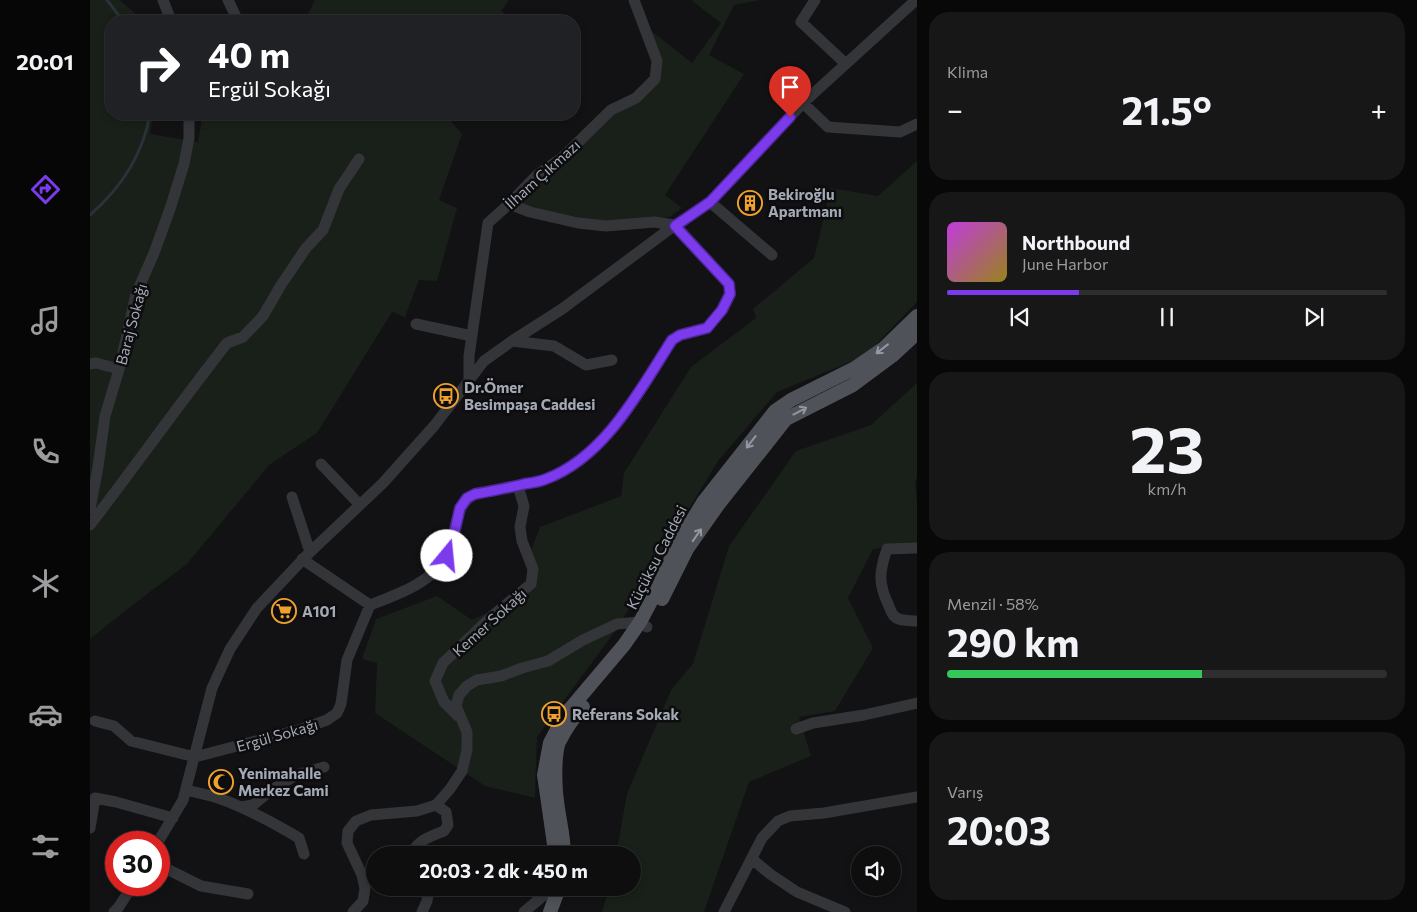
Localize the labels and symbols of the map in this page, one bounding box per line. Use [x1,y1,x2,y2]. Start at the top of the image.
pin [769,66,811,117]
street label: İlham Çıkmazı [501,136,583,212]
place label: Bekiroğlu Apartmanı [768,185,842,220]
building icon: Bekiroğlu Apartmanı [737,190,763,216]
street label: Baraj Sokağı [111,281,151,367]
one-way arrow [875,344,888,355]
place label: Dr.Ömer Besimpaşa Caddesi [464,378,595,413]
bus stop icon: Dr.Ömer Besimpaşa Caddesi [433,383,459,409]
one-way arrow [792,406,807,415]
one-way arrow [746,435,757,448]
street label: Küçüksu Caddesi [622,502,690,612]
one-way arrow [692,528,702,542]
position arrow [420,529,472,581]
street label: Kemer Sokağı [448,584,530,660]
supermarket icon: A101 [271,598,297,624]
place label: A101 [302,602,336,620]
bus stop icon: Referans Sokak [541,701,567,727]
place label: Referans Sokak [572,705,679,723]
street label: Ergül Sokağı [234,715,320,755]
place label: Yenimahalle Merkez Cami [238,764,329,799]
mosque icon: Yenimahalle Merkez Cami [208,769,234,795]
speed limit sign: 30 [105,831,170,896]

